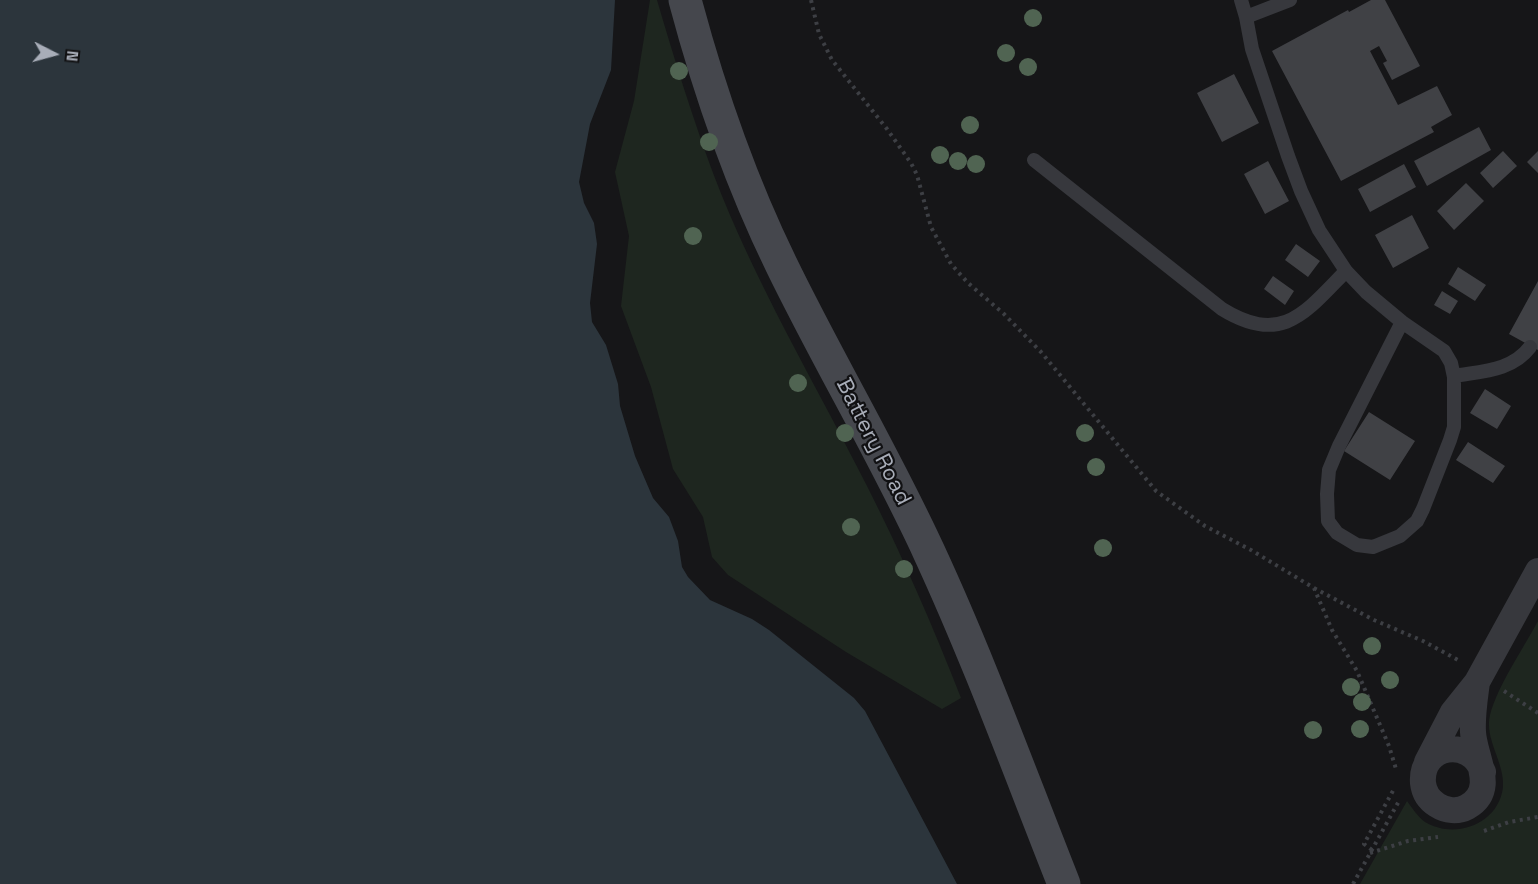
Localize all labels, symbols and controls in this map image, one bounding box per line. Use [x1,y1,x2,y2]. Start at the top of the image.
north arrow [24,24,84,84]
text: N [61,49,83,62]
street label: Battery Road [830,374,916,510]

